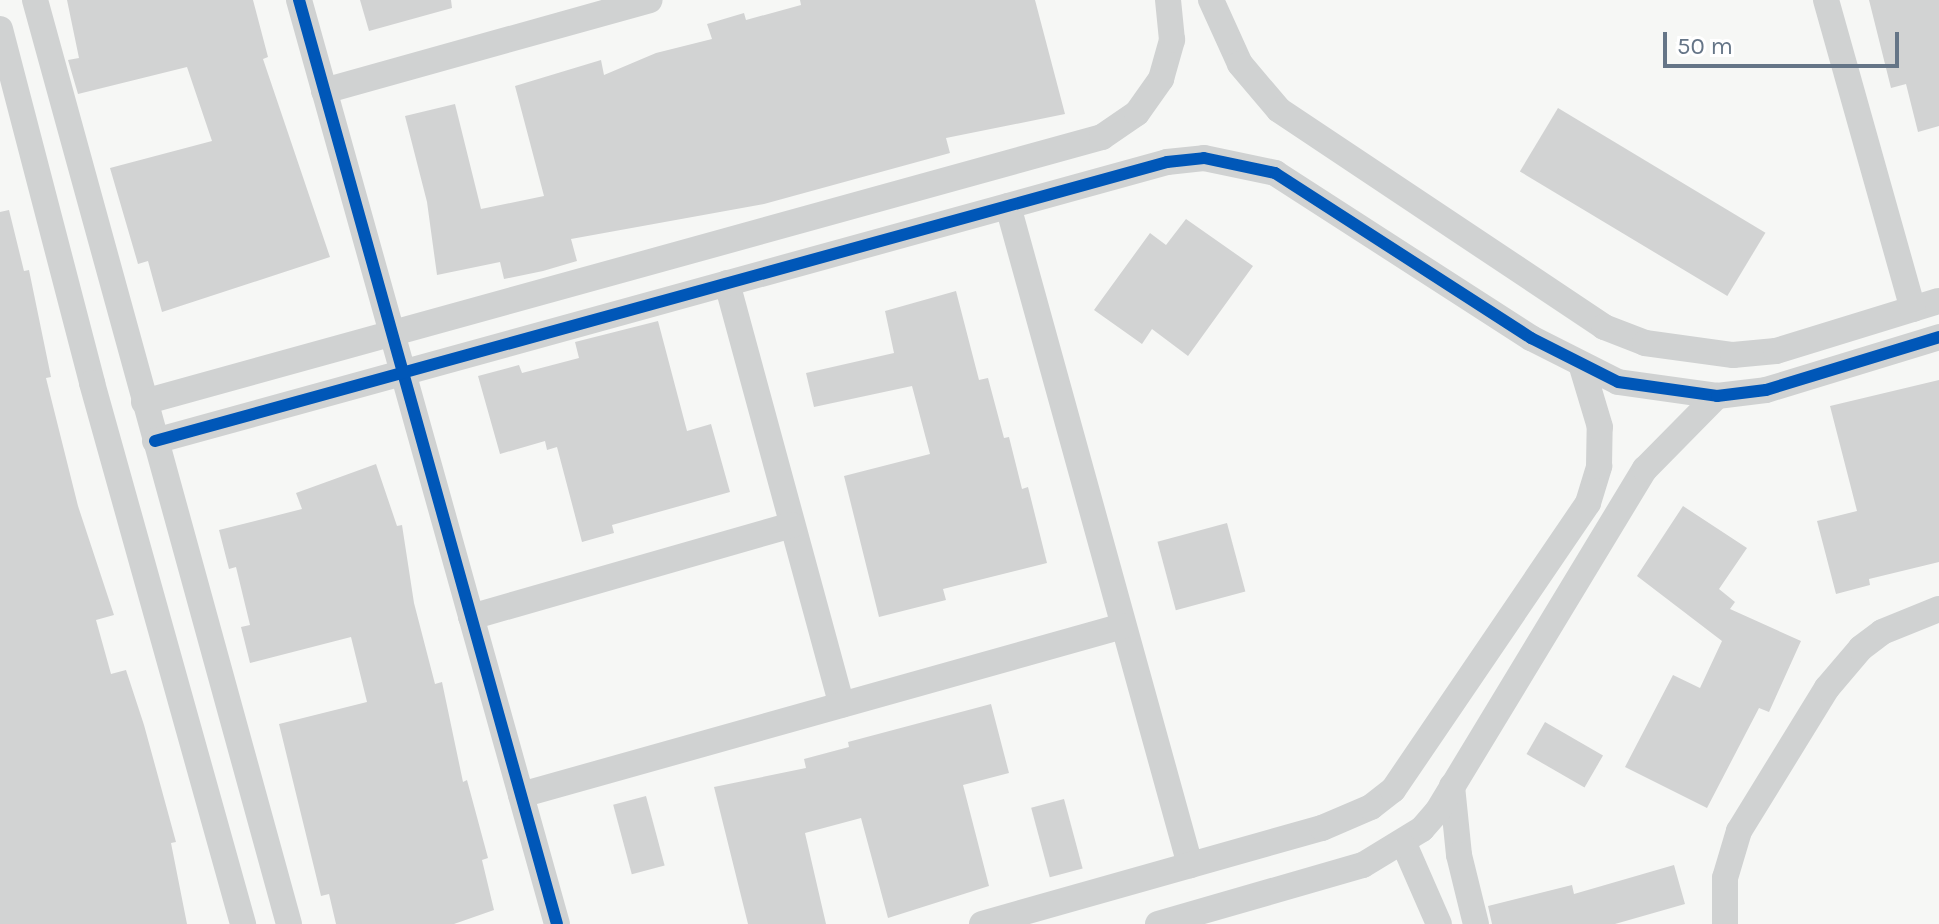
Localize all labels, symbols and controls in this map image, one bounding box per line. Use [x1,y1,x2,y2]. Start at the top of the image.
scale bar [1667,16,1903,66]
text: 50 m [1677,32,1733,60]

